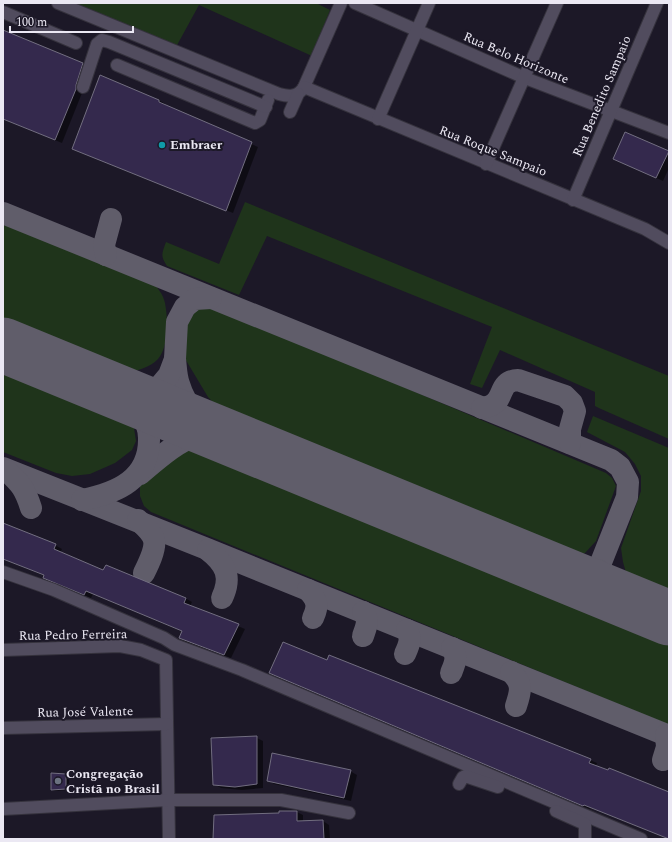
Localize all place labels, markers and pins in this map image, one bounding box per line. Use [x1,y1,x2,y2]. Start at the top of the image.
place label: Embraer [170,135,223,155]
marker: Embraer [157,140,167,150]
place label: Congregação Cristã no Brasil [66,764,160,799]
marker: Congregação Cristã no Brasil [53,776,63,786]

